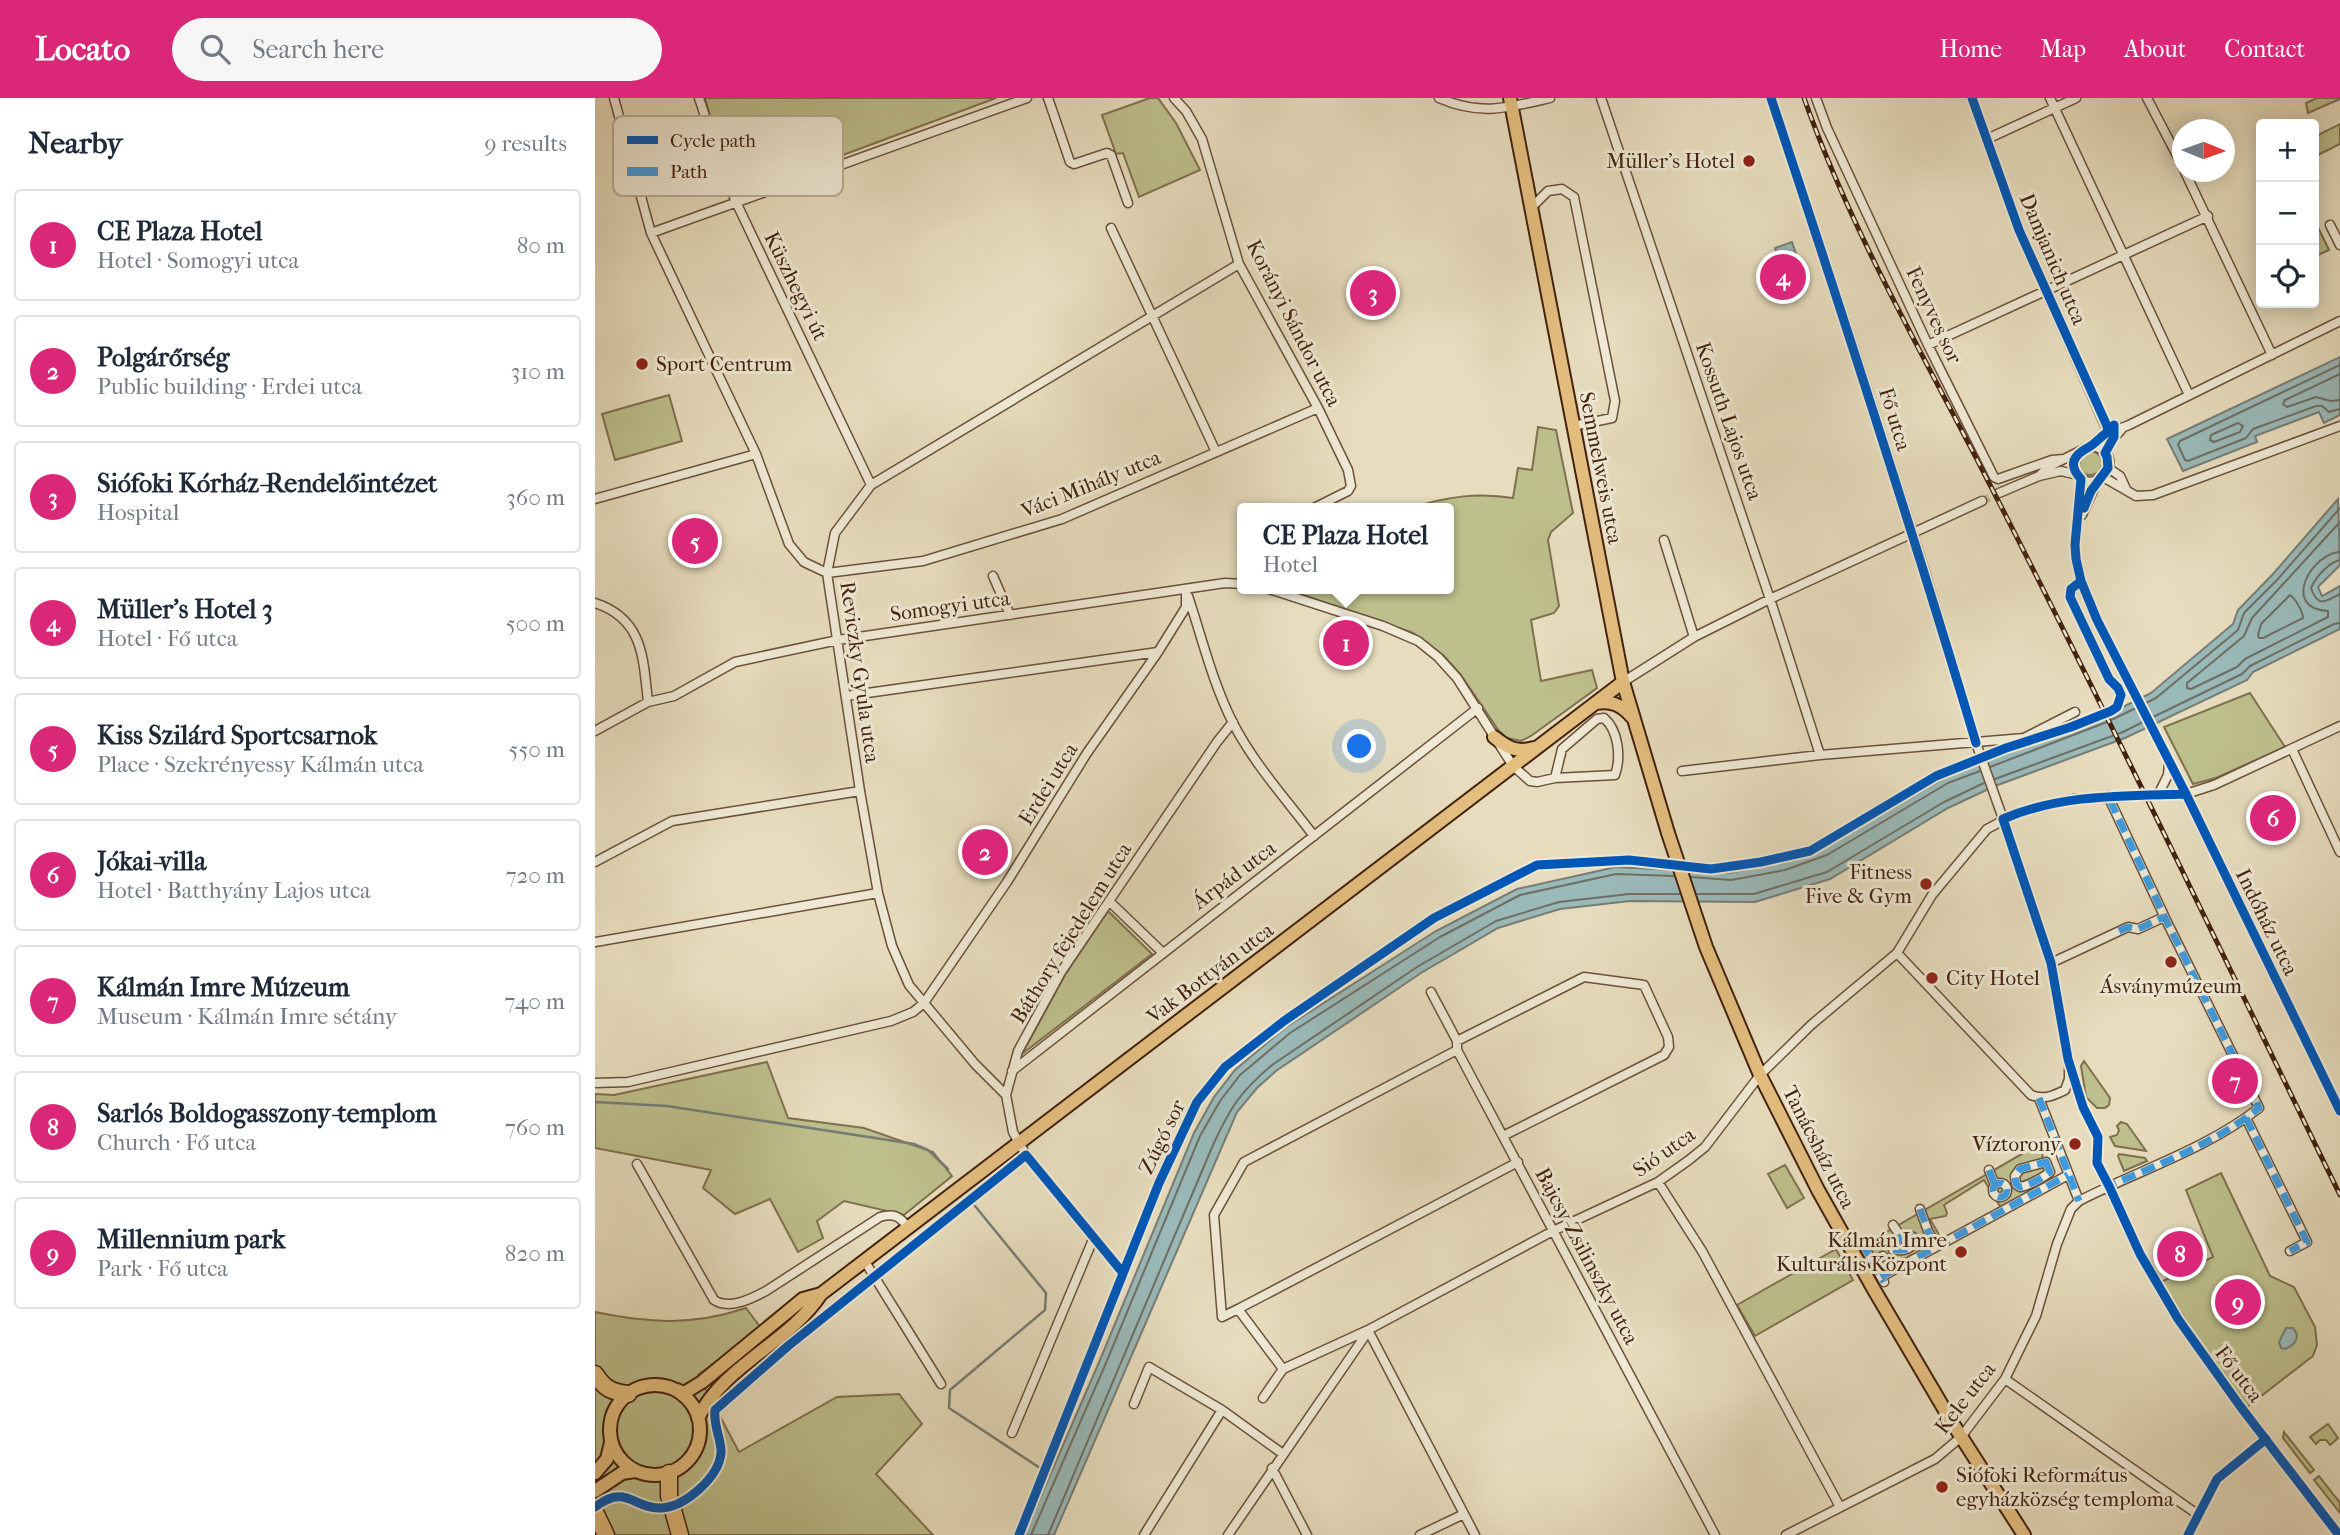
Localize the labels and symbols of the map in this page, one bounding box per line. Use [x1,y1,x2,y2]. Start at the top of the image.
legend [613,116,843,196]
north arrow [2172,119,2235,182]
text: Cycle path [670,130,756,152]
place label: Müller's Hotel [1606,149,1735,173]
marker: Müller's Hotel [1741,153,1757,169]
text: Path [670,161,708,183]
street label: Damjanich utca [2015,190,2092,328]
street label: Küszhegyi út [759,228,833,345]
street label: Korányi Sándor utca [1242,236,1347,411]
pin: 4 [1760,251,1806,303]
street label: Fenyves sor [1901,263,1967,367]
pin: 3 [1350,267,1396,319]
street label: Kossuth Lajos utca [1691,339,1767,503]
place label: Sport Centrum [656,352,793,376]
marker: Sport Centrum [634,356,650,372]
street label: Fő utca [1874,385,1916,454]
street label: Semmelweis utca [1574,390,1628,546]
street label: Váci Mihály utca [1017,445,1165,523]
pin: 5 [672,515,718,567]
street label: Reviczky Gyula utca [835,580,885,765]
street label: Somogyi utca [889,586,1012,626]
pin: 1 [1323,617,1369,669]
your location [1342,729,1376,763]
street label: Erdei utca [1013,738,1083,829]
pin: 6 [2250,792,2296,844]
pin: 2 [962,826,1008,878]
street label: Árpád utca [1187,836,1281,915]
street label: Báthory fejedelem utca [1006,838,1137,1028]
place label: Fitness Five & Gym [1805,860,1913,908]
street label: Indóház utca [2231,865,2303,980]
marker: Fitness Five & Gym [1918,876,1934,892]
street label: Vak Bottyán utca [1141,917,1278,1029]
marker: Ásványmúzeum [2163,954,2179,970]
place label: City Hotel [1946,966,2040,990]
marker: City Hotel [1924,970,1940,986]
place label: Ásványmúzeum [2099,974,2243,998]
pin: 7 [2212,1055,2258,1107]
street label: Tanácsház utca [1778,1082,1860,1213]
street label: Zúgó sor [1134,1096,1190,1178]
street label: Sió utca [1628,1122,1700,1182]
place label: Víztorony [1971,1132,2062,1156]
marker: Víztorony [2067,1136,2083,1152]
street label: Bajcsy-Zsilinszky utca [1530,1164,1644,1349]
place label: Kálmán Imre Kulturális Központ [1776,1228,1948,1276]
pin: 8 [2157,1228,2203,1280]
marker: Kálmán Imre Kulturális Központ [1953,1244,1969,1260]
pin: 9 [2215,1276,2261,1328]
street label: Fő utca [2210,1341,2268,1407]
street label: Kele utca [1930,1357,2001,1438]
place label: Siófoki Református egyházközség temploma [1956,1463,2174,1511]
marker: Siófoki Református egyházközség temploma [1934,1479,1950,1495]

